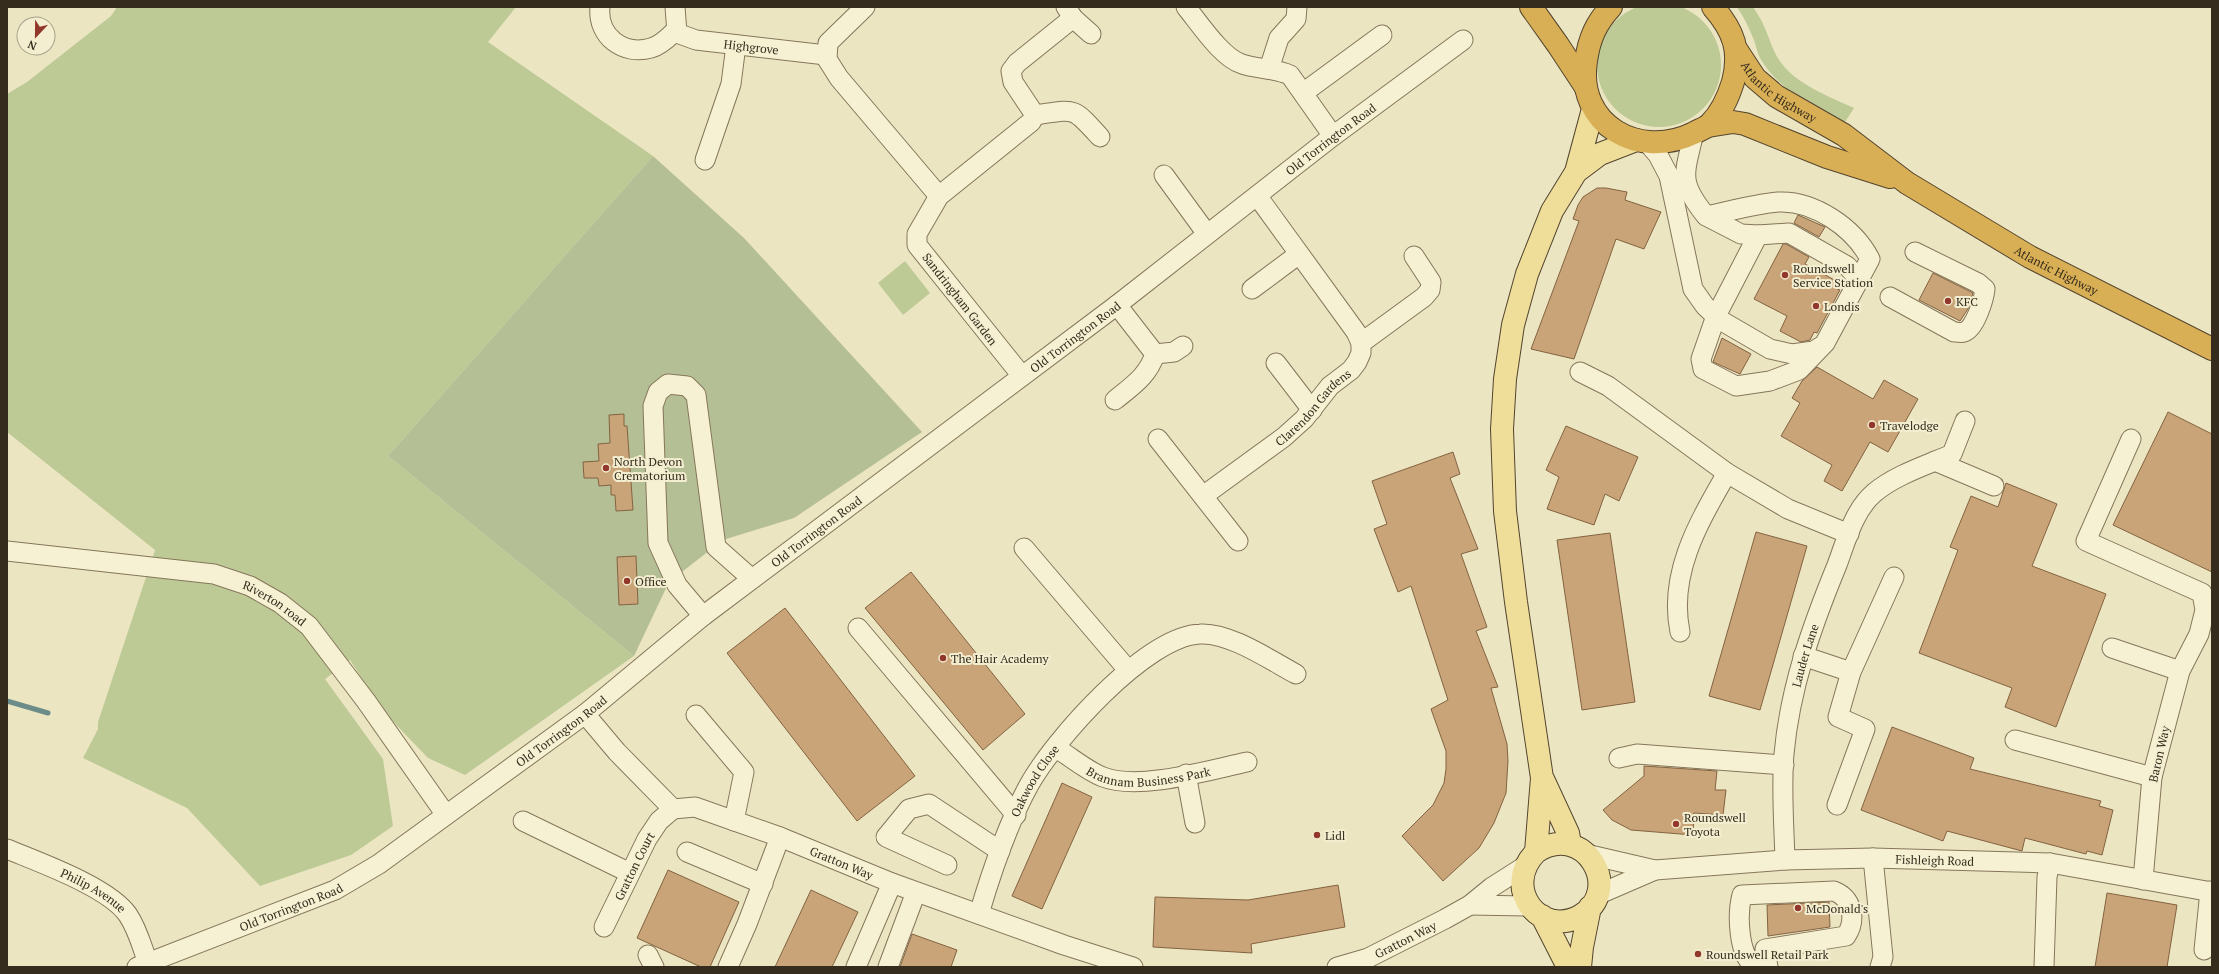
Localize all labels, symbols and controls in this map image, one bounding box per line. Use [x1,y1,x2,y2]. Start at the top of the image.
north arrow [16,16,56,56]
street label: Highgrove [723,36,779,57]
text: N [25,37,39,53]
street label: Atlantic Highway [1738,58,1820,126]
street label: Old Torrington Road [1282,99,1379,178]
street label: Atlantic Highway [2012,242,2102,298]
street label: Sandringham Garden [919,250,1001,348]
place label: Roundswell Service Station [1793,261,1873,290]
marker: Roundswell Service Station [1780,270,1790,280]
place label: KFC [1956,294,1978,309]
marker: KFC [1943,296,1953,306]
street label: Old Torrington Road [1027,297,1124,376]
place label: Londis [1824,299,1860,314]
marker: Londis [1811,301,1821,311]
street label: Clarendon Gardens [1272,365,1354,449]
place label: Travelodge [1880,418,1939,433]
marker: Travelodge [1867,420,1877,430]
place label: North Devon Crematorium [614,454,686,483]
marker: North Devon Crematorium [601,463,611,473]
street label: Old Torrington Road [768,492,865,570]
place label: Office [635,574,667,589]
marker: Office [622,576,632,586]
street label: Riverton road [241,577,310,629]
street label: Lauder Lane [1788,622,1821,689]
place label: The Hair Academy [951,651,1050,666]
marker: The Hair Academy [938,653,948,663]
street label: Old Torrington Road [513,692,610,770]
street label: Baron Way [2145,723,2173,784]
street label: Oakwood Close [1007,742,1062,819]
street label: Brannam Business Park [1084,763,1212,789]
place label: Roundswell Toyota [1684,810,1746,839]
marker: Roundswell Toyota [1671,819,1681,829]
street label: Gratton Court [611,828,658,903]
place label: Lidl [1325,828,1346,843]
marker: Lidl [1312,830,1322,840]
street label: Gratton Way [808,843,877,882]
street label: Fishleigh Road [1895,851,1975,868]
street label: Philip Avenue [58,865,130,915]
street label: Old Torrington Road [237,880,345,934]
place label: McDonald's [1806,901,1868,916]
marker: McDonald's [1793,903,1803,913]
street label: Gratton Way [1372,917,1439,961]
place label: Roundswell Retail Park [1706,947,1830,962]
marker: Roundswell Retail Park [1693,949,1703,959]

